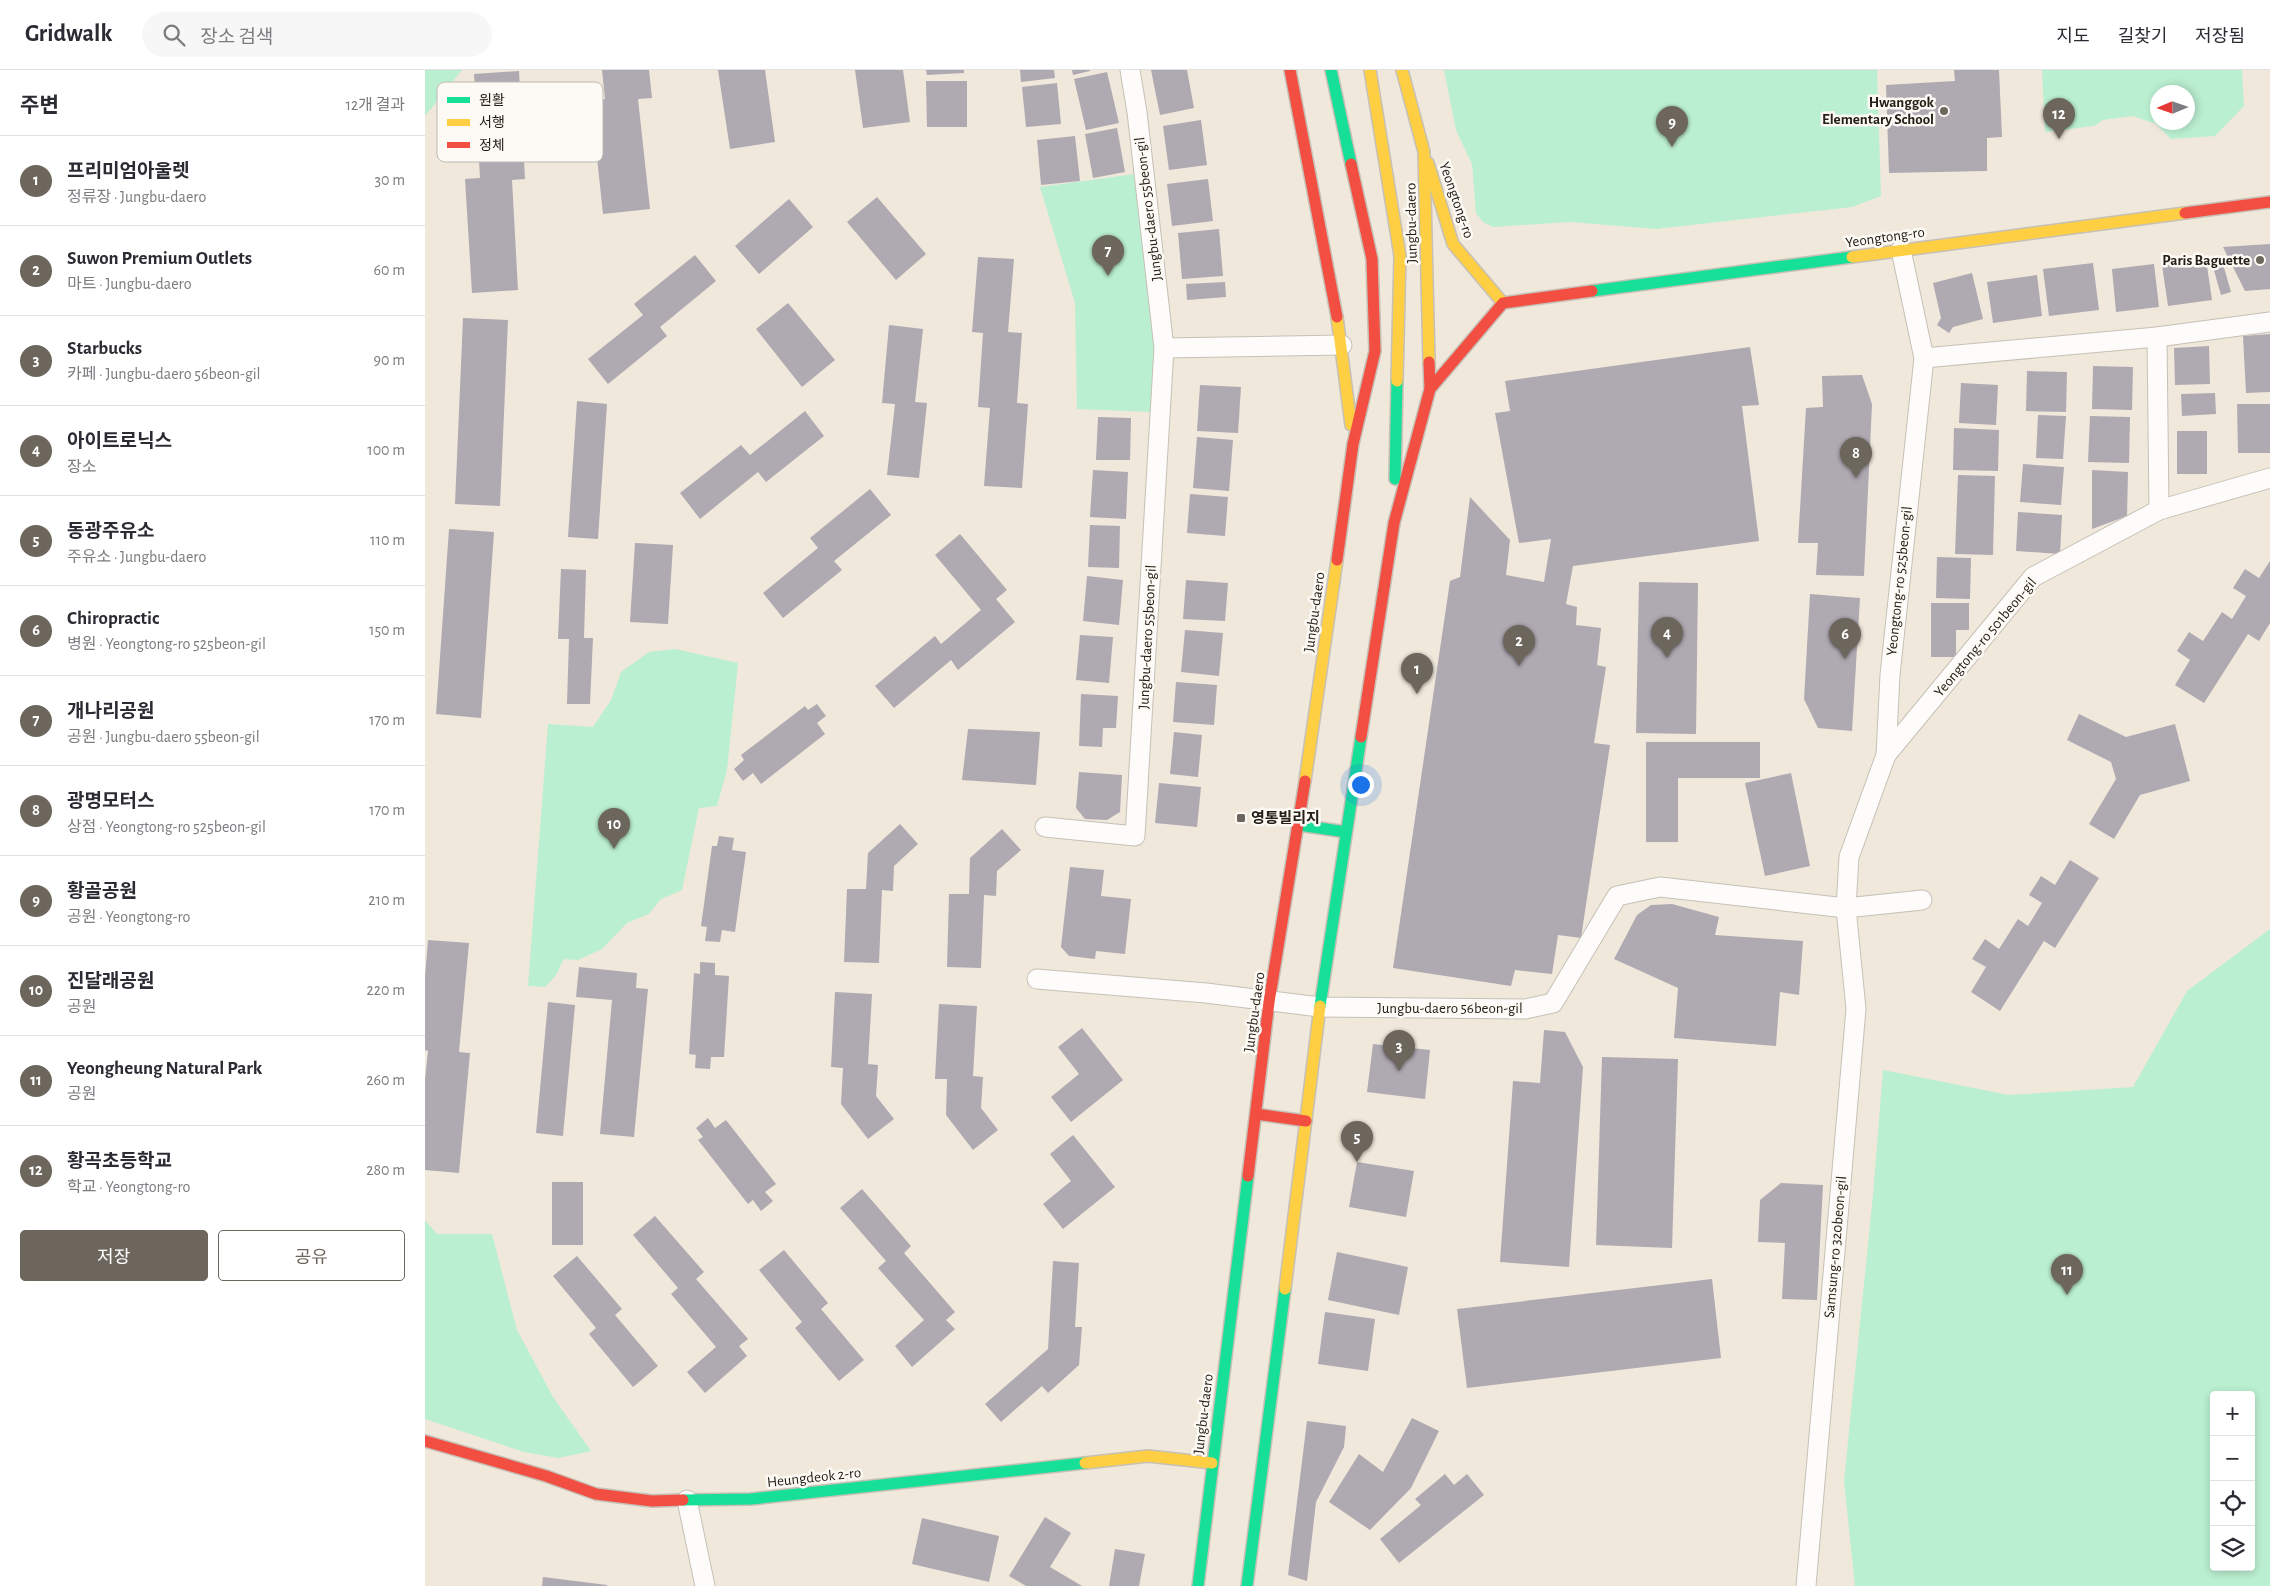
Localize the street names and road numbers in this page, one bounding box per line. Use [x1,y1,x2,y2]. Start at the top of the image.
street label: Jungbu-daero 55beon-gil [1132,136,1165,282]
street label: Yeongtong-ro [1436,160,1477,240]
street label: Jungbu-daero [1403,182,1420,264]
street label: Yeongtong-ro [1845,225,1926,250]
street label: Yeongtong-ro 525beon-gil [1884,505,1915,657]
street label: Jungbu-daero 55beon-gil [1136,564,1159,710]
street label: Jungbu-daero [1301,571,1328,653]
street label: Yeongtong-ro 501beon-gil [1931,575,2039,700]
street label: Jungbu-daero [1241,971,1268,1053]
street label: Jungbu-daero 56beon-gil [1377,1001,1523,1016]
street label: Samsung-ro 320beon-gil [1822,1175,1849,1319]
street label: Jungbu-daero [1191,1373,1216,1455]
street label: Heungdeok 2-ro [766,1465,862,1490]

